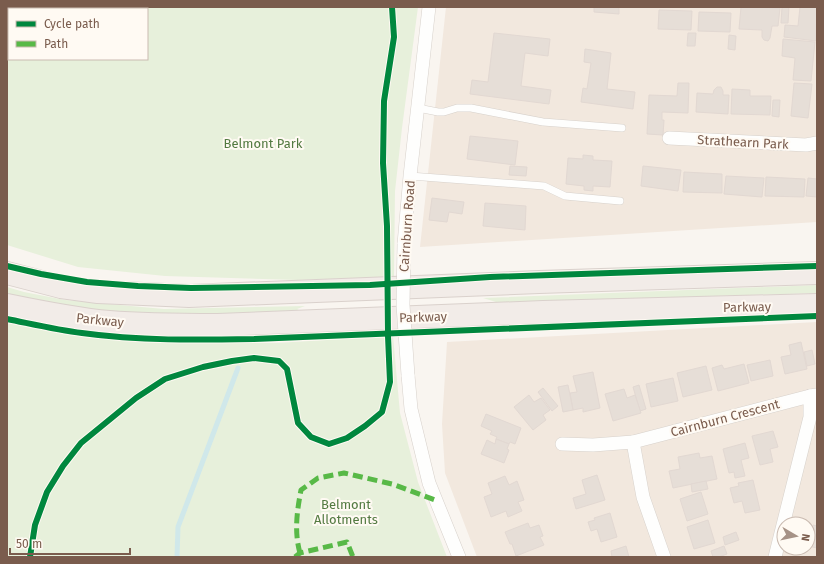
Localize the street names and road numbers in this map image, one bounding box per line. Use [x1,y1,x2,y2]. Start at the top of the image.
street label: Strathearn Park [697,132,789,152]
street label: Cairnburn Road [396,180,418,272]
street label: Parkway [723,299,772,315]
street label: Parkway [399,309,448,325]
street label: Parkway [75,310,125,330]
street label: Cairnburn Crescent [669,396,781,440]

